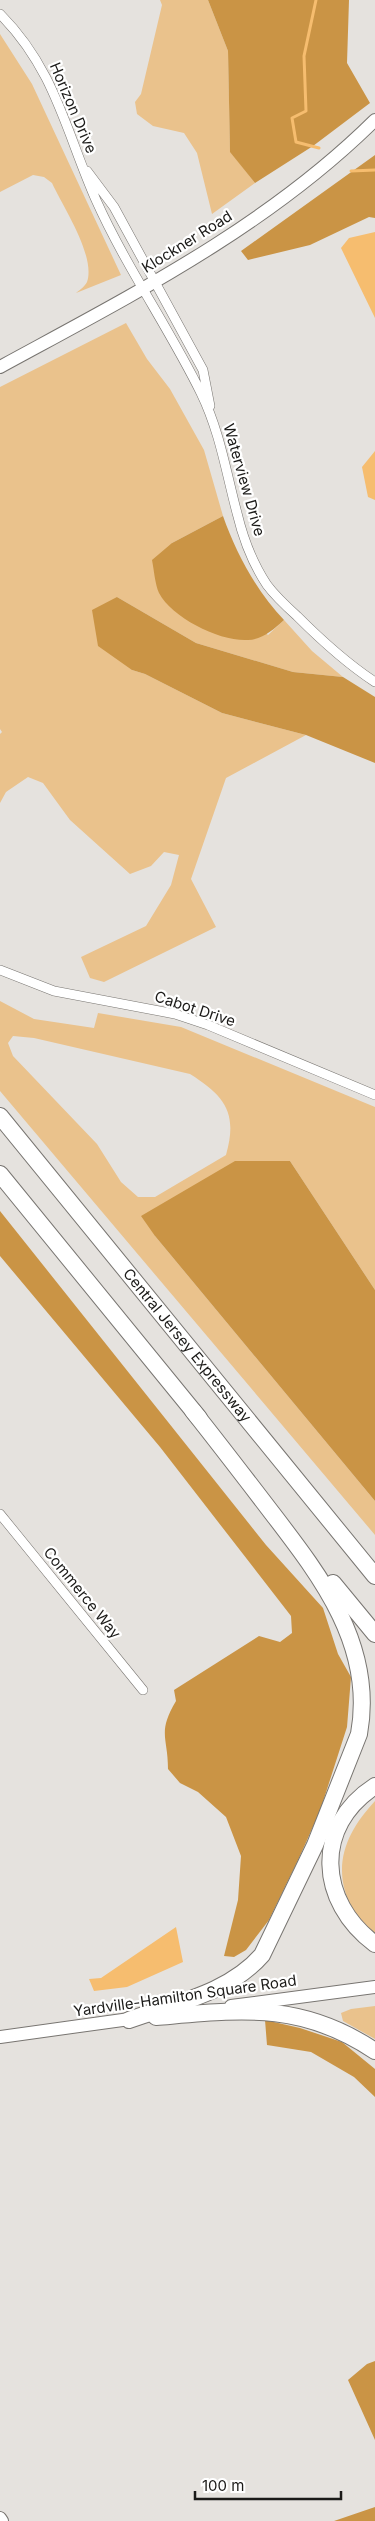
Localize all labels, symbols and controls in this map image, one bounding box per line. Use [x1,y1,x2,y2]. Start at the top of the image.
street label: Horizon Drive [46,59,101,156]
street label: Klockner Road [138,206,236,277]
street label: Waterview Drive [219,421,270,538]
street label: Cabot Drive [152,987,238,1031]
street label: Central Jersey Expressway [119,1264,256,1426]
street label: Commerce Way [40,1543,126,1643]
street label: Yardville-Hamilton Square Road [72,1970,298,2021]
scale bar [195,2468,341,2500]
text: 100 m [202,2476,244,2495]

